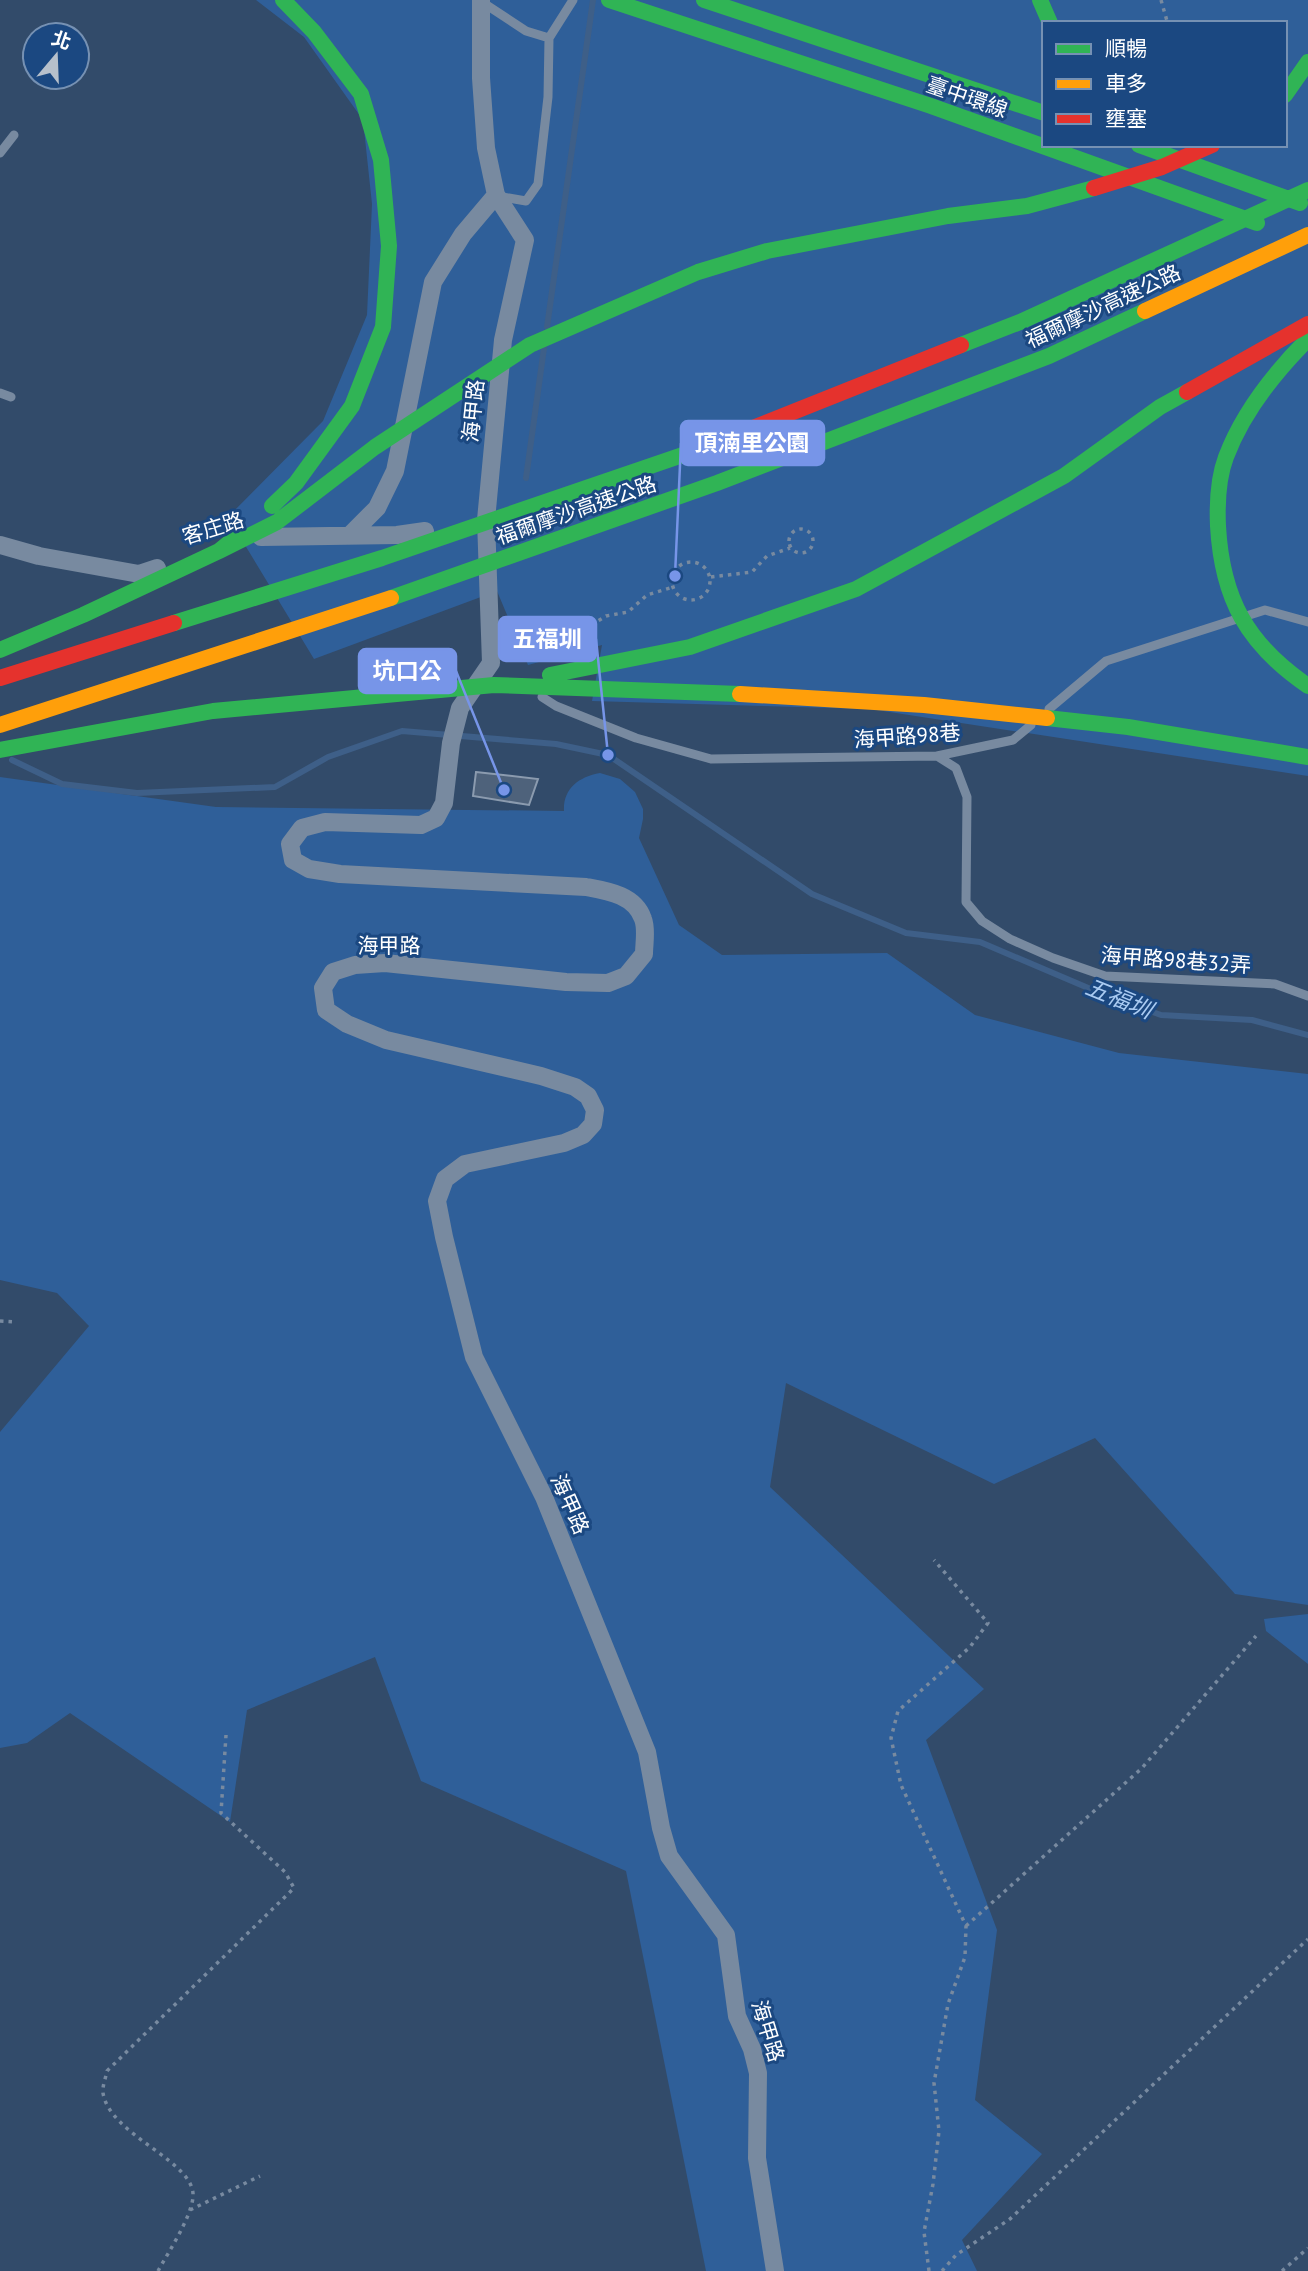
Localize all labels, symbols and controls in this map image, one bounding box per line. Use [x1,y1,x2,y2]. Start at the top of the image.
north arrow [21,21,91,91]
legend [1042,21,1287,147]
text: 北 [49,25,74,54]
text: 順暢 [1105,35,1147,62]
text: 車多 [1105,70,1147,97]
street label: 臺中環線 [923,71,1011,123]
text: 壅塞 [1105,105,1147,132]
street label: 福爾摩沙高速公路 [1021,258,1185,354]
street label: 海甲路 [456,378,490,444]
callout: 頂湳里公園 [681,421,824,465]
text: 頂湳里公園 [695,428,810,457]
street label: 福爾摩沙高速公路 [492,470,660,550]
street label: 客庄路 [179,506,247,550]
callout: 五福圳 [499,617,596,661]
text: 五福圳 [513,624,582,653]
callout: 坑口公 [359,649,456,693]
text: 坑口公 [373,656,442,685]
street label: 海甲路98巷 [853,719,961,753]
street label: 海甲路 [358,932,421,959]
street label: 海甲路98巷32弄 [1100,941,1252,979]
water label: 五福圳 [1082,972,1159,1025]
street label: 海甲路 [545,1470,595,1538]
street label: 海甲路 [746,1997,790,2065]

